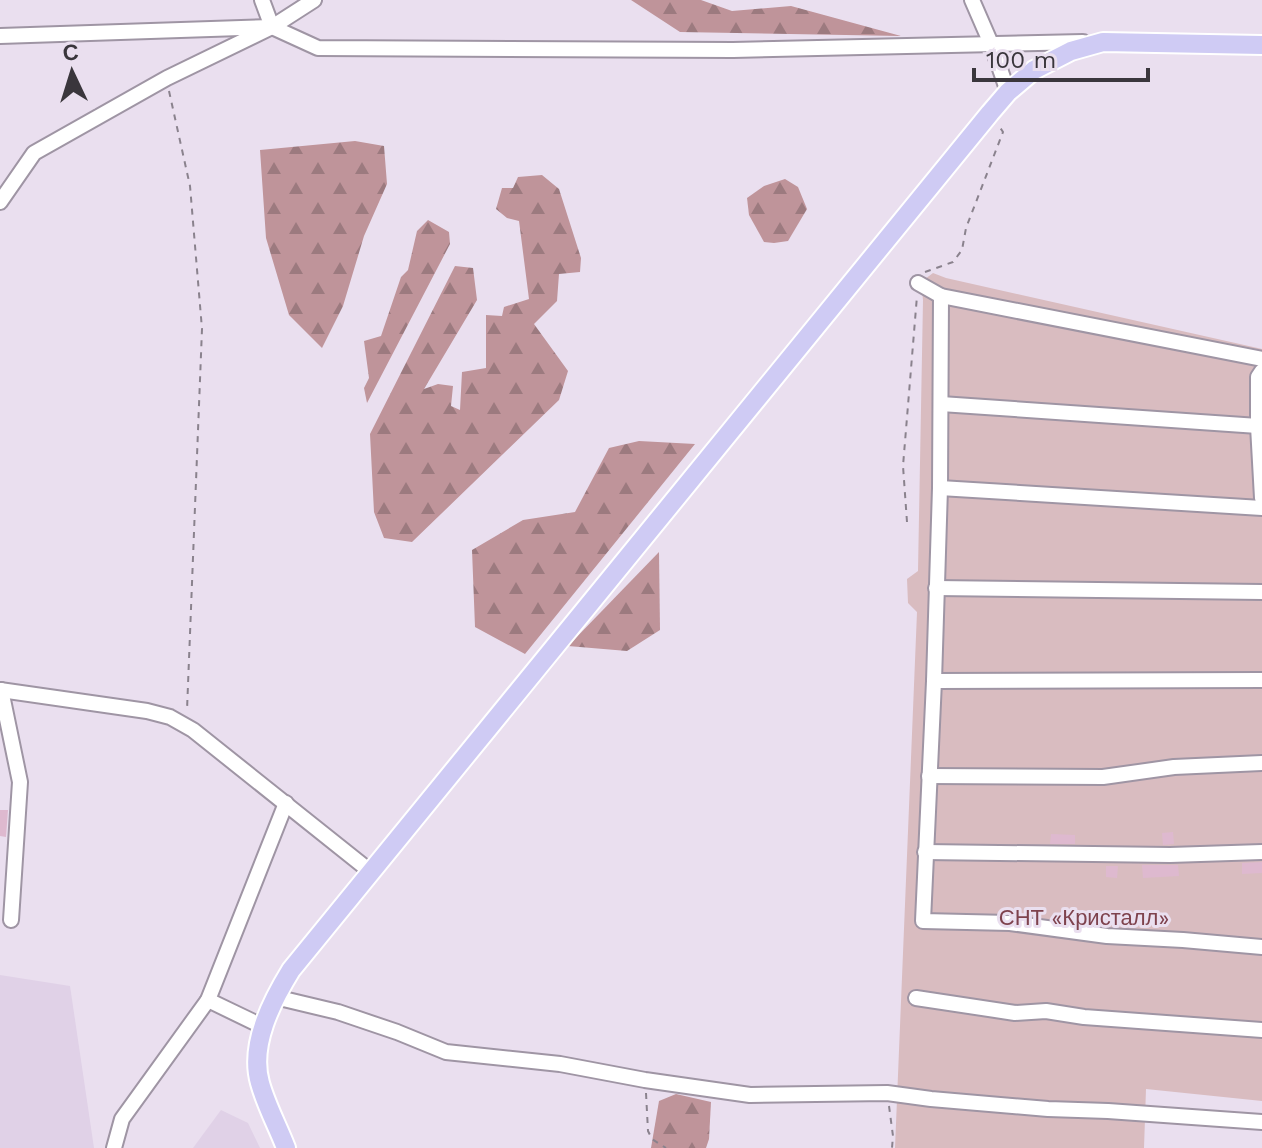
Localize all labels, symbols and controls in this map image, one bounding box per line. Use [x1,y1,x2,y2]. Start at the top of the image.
north arrow [32,32,112,112]
scale bar [974,32,1148,82]
text: С [62,40,80,66]
text: 100 m [986,46,1056,74]
park label: СНТ «Кристалл» [999,905,1169,930]

